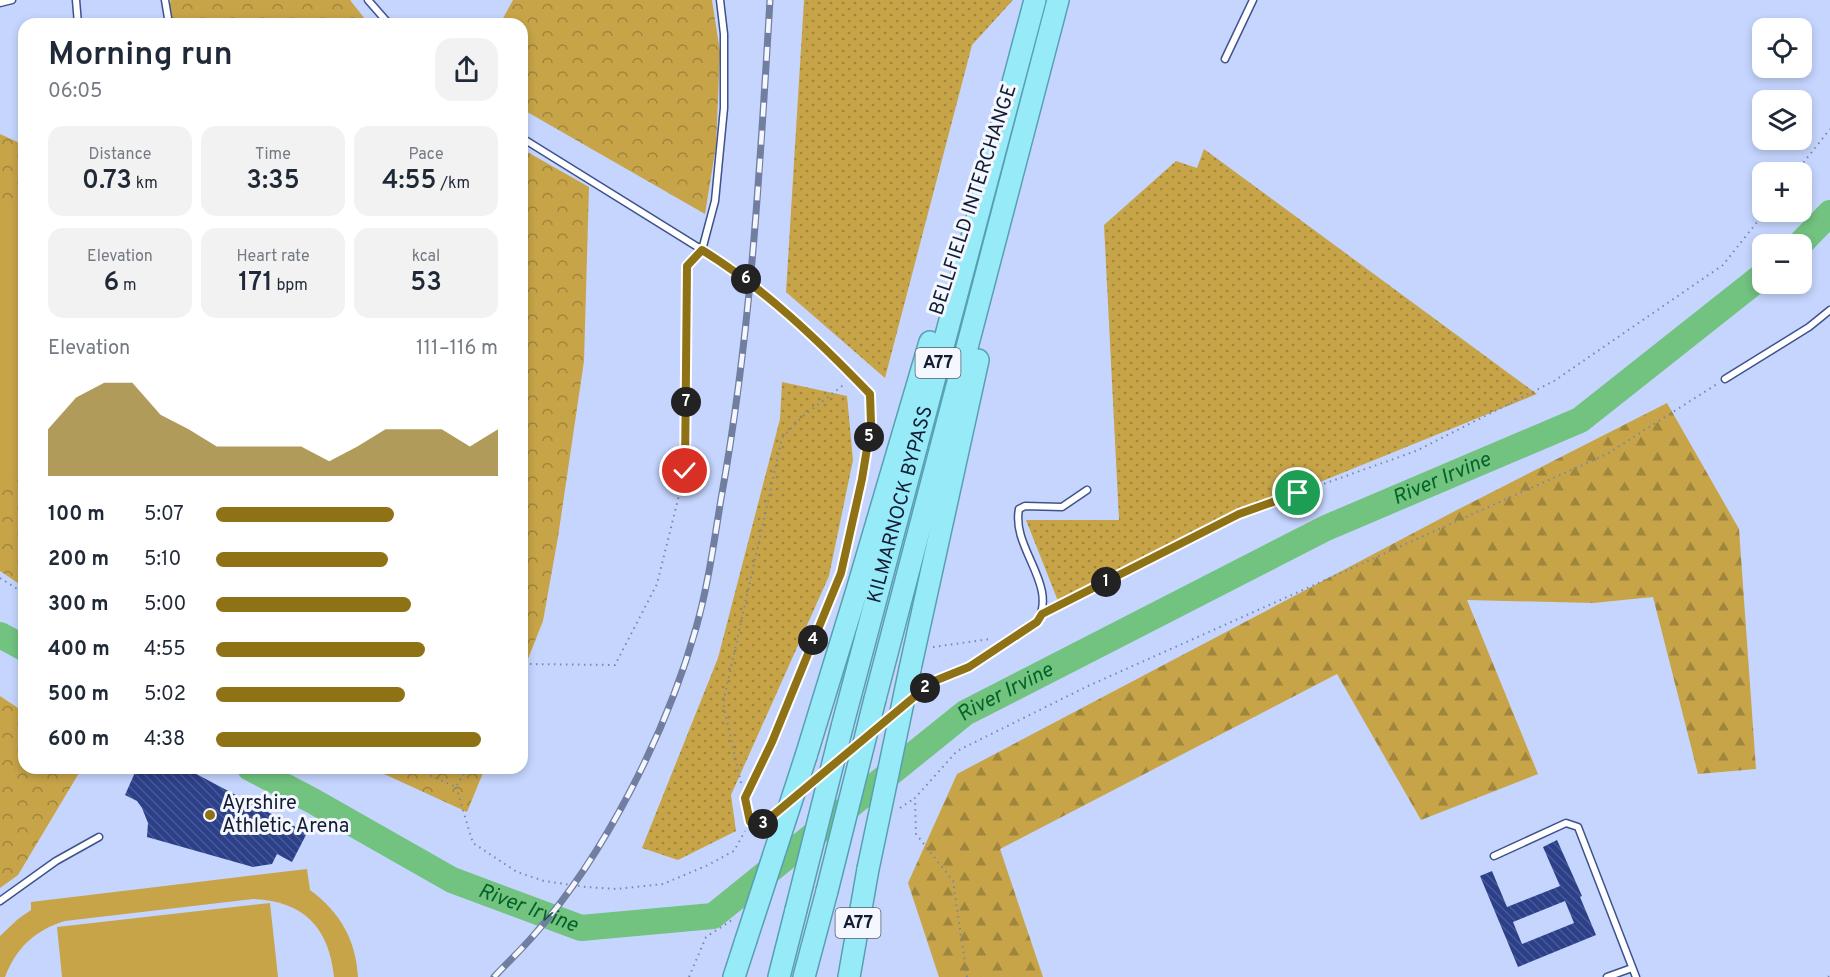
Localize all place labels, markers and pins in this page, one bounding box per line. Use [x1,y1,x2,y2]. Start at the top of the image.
pin: 6 [731,264,761,294]
pin: 7 [671,387,701,417]
pin: 5 [854,422,884,452]
pin [659,445,710,496]
pin [1272,467,1323,518]
pin: 1 [1091,567,1121,597]
pin: 4 [798,625,828,655]
pin: 2 [910,673,940,703]
place label: Ayrshire Athletic Arena [222,791,349,840]
marker: Ayrshire Athletic Arena [203,808,217,822]
pin: 3 [748,809,778,839]

